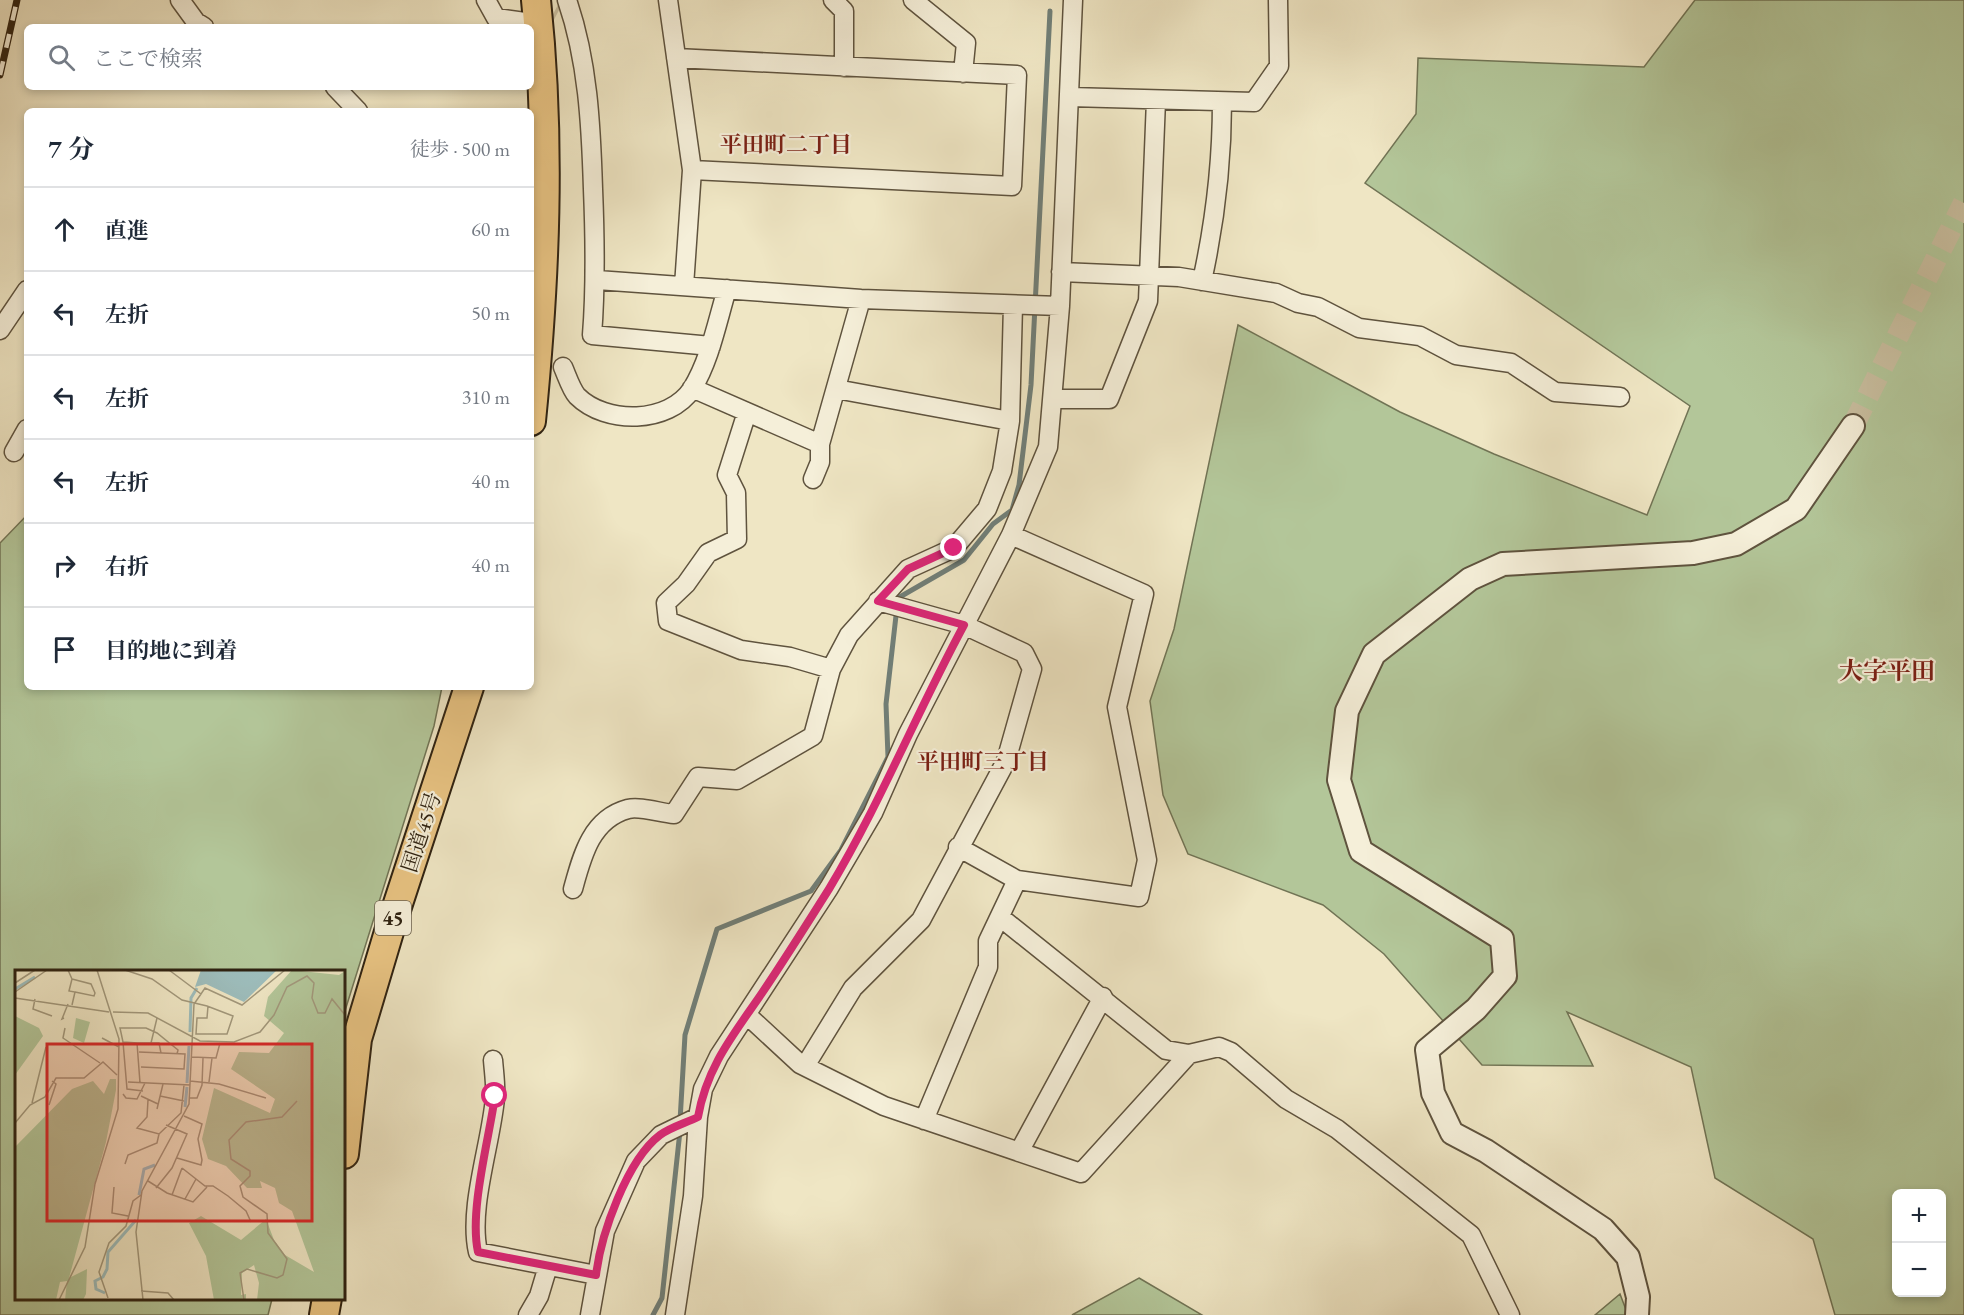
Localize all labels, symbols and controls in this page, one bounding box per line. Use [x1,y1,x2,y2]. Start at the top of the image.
search box [24,24,534,90]
icon: search [45,41,78,74]
text: ここで検索 [93,44,203,73]
district label: 平田町二丁目 [720,130,852,159]
text: 7 分 [48,132,94,166]
text: 徒歩 · 500 m [410,136,510,162]
icon: ahead [48,213,81,246]
text: 直進 [105,216,149,245]
text: 60 m [471,216,510,242]
icon: left [48,297,81,330]
text: 左折 [105,300,149,329]
text: 50 m [471,300,510,326]
icon: left [48,381,81,414]
text: 左折 [105,384,149,413]
text: 310 m [462,384,510,410]
icon: left [48,465,81,498]
text: 左折 [105,468,149,497]
text: 40 m [471,468,510,494]
route end [940,534,966,560]
icon: right [48,549,81,582]
text: 右折 [105,552,149,581]
text: 40 m [471,552,510,578]
icon: arrive [48,633,81,666]
text: 目的地に到着 [105,636,237,665]
district label: 大字平田 [1839,655,1935,686]
district label: 平田町三丁目 [917,747,1049,776]
street label: 国道45号 [395,788,447,876]
road number: 45 [375,901,411,935]
inset map [15,970,345,1300]
route start [481,1082,507,1108]
map controls [1892,1189,1946,1297]
button: + [1892,1189,1946,1243]
button: − [1892,1243,1946,1297]

